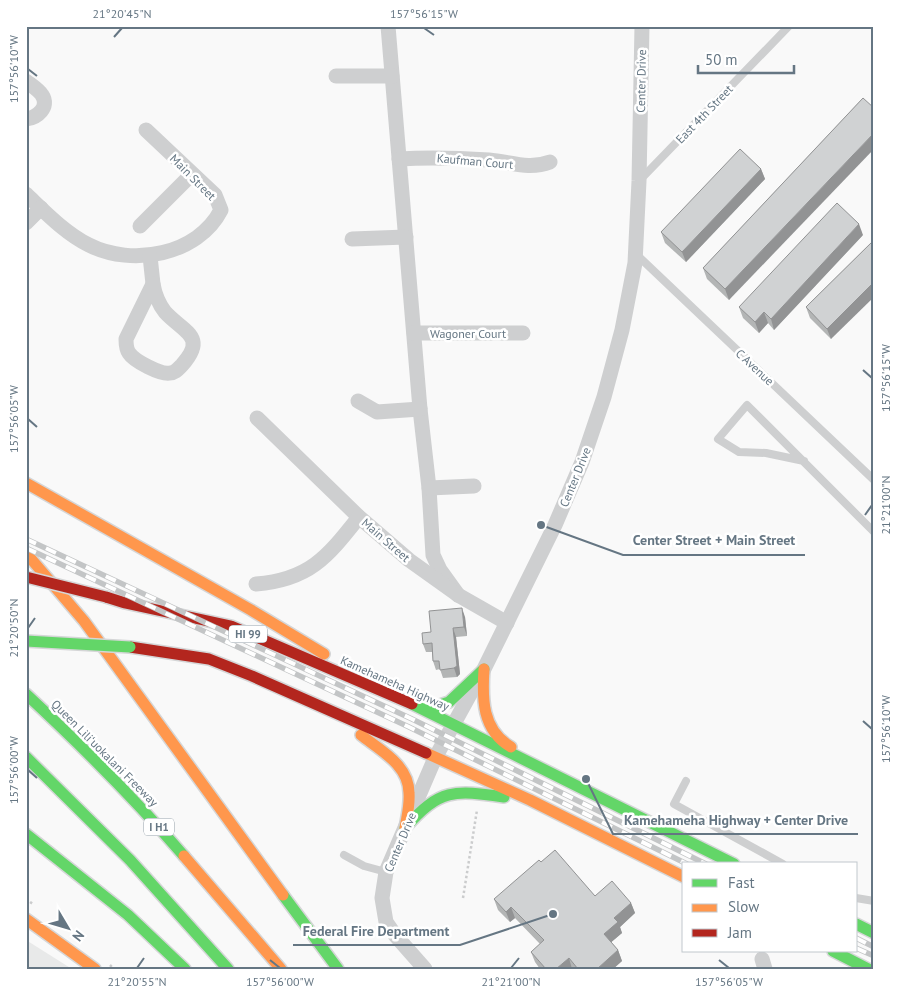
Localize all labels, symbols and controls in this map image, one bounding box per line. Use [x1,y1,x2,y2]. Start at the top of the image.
text: 21°20'45"N [92,6,152,21]
text: 157°56'15"W [390,6,458,21]
text: 157°56'10"W [6,35,21,103]
scale bar [698,42,794,74]
street label: Center Drive [633,49,649,113]
text: 50 m [705,50,738,69]
street label: East 4th Street [672,82,736,146]
street label: Kaufman Court [436,150,514,172]
street label: Main Street [167,151,219,203]
street label: Wagoner Court [430,326,506,341]
text: 157°56'15"W [878,344,893,412]
street label: C Avenue [733,346,777,388]
text: 157°56'05"W [6,385,21,453]
street label: Center Drive [556,445,594,509]
text: 21°21'00"N [878,475,893,535]
street label: Main Street [359,515,413,565]
callout: Center Street + Main Street [623,526,805,555]
text: Center Street + Main Street [633,531,795,549]
text: 21°20'50"N [6,598,21,658]
road number: HI 99 [229,626,267,642]
street label: Kamehameha Highway [338,652,452,714]
text: 157°56'10"W [878,695,893,763]
street label: Queen Liliʻuokalani Freeway [48,696,162,810]
text: 157°56'00"W [6,736,21,804]
callout: Kamehameha Highway + Center Drive [613,805,858,834]
street label: Center Drive [381,810,419,874]
text: Kamehameha Highway + Center Drive [624,811,848,829]
road number: I H1 [144,819,174,836]
legend [682,862,858,952]
text: Fast [728,873,755,892]
text: Slow [728,897,759,916]
north arrow [42,902,92,952]
callout: Federal Fire Department [293,916,460,945]
text: Federal Fire Department [303,922,449,940]
text: Jam [727,923,752,942]
text: N [68,927,88,945]
text: 21°20'55"N [107,974,167,989]
text: 157°56'00"W [246,974,314,989]
text: 21°21'00"N [481,974,541,989]
text: 157°56'05"W [695,974,763,989]

